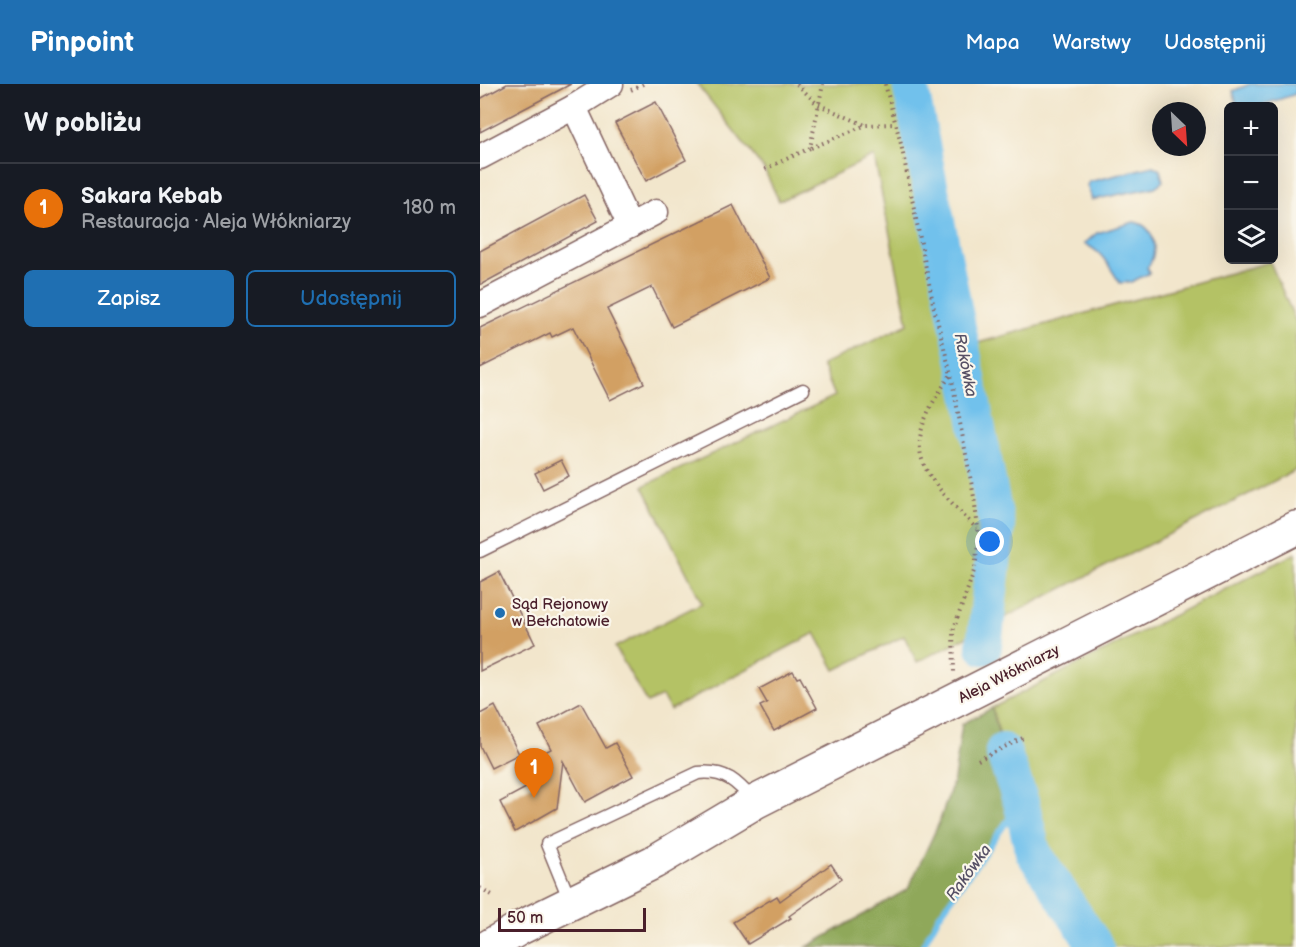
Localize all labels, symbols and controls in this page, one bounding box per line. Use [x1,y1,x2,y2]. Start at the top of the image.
text: Pinpoint [30,26,134,59]
text: Mapa [966,30,1020,55]
text: Warstwy [1053,30,1131,55]
text: Udostępnij [1164,30,1266,55]
north arrow [1152,102,1206,156]
map controls [1224,102,1278,264]
button: + [1224,102,1278,156]
text: W pobliżu [24,108,142,139]
button: − [1224,156,1278,210]
text: Sakara Kebab [81,183,223,210]
text: 1 [39,196,48,220]
text: 180 m [403,196,456,220]
text: Restauracja · Aleja Włókniarzy [81,210,351,234]
button: layers [1224,210,1278,264]
button: Zapisz [24,270,234,327]
button: Udostępnij [246,270,456,327]
water label: Rakówka [950,331,980,399]
your location [975,527,1004,556]
place label: Sąd Rejonowy w Bełchatowie [512,595,610,631]
marker: Sąd Rejonowy w Bełchatowie [493,606,507,620]
street label: Aleja Włókniarzy [955,640,1063,708]
pin: 1 [514,748,554,798]
water label: Rakówka [942,841,996,905]
scale bar [498,905,646,932]
text: 50 m [507,909,543,928]

